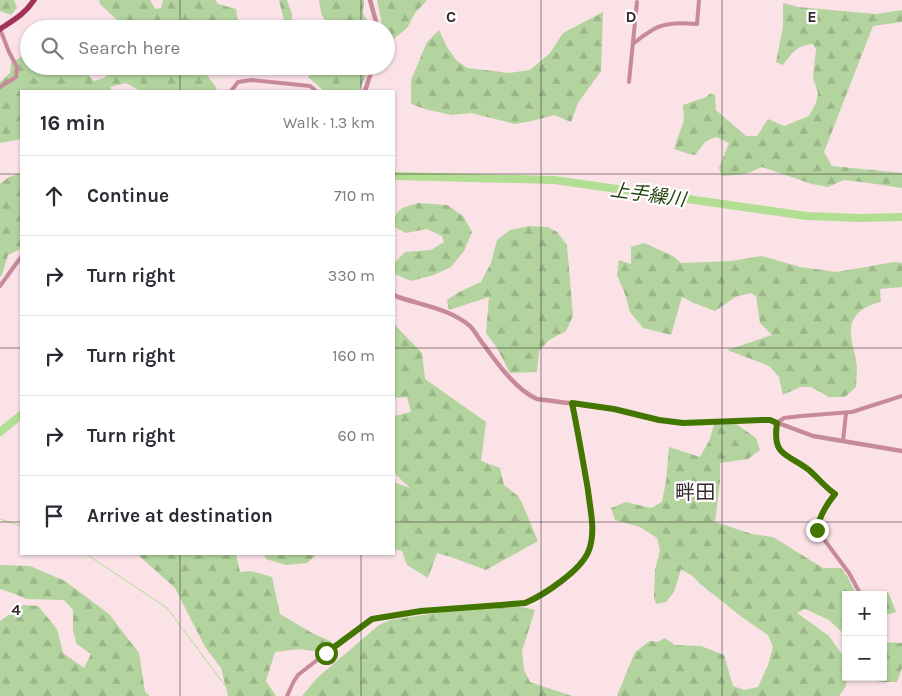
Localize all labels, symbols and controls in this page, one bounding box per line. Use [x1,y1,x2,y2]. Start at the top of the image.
text: C [446,7,456,26]
text: D [626,7,637,26]
text: E [807,7,817,26]
search box [20,20,395,75]
icon: search [38,34,66,62]
text: Search here [78,37,180,59]
text: 16 min [40,111,105,135]
text: Walk · 1.3 km [283,113,375,132]
water label: 上手繰川 [609,179,689,211]
icon: ahead [40,182,68,210]
text: Continue [87,185,169,207]
text: 710 m [334,186,375,205]
icon: right [40,262,68,290]
text: Turn right [87,265,176,287]
text: 330 m [328,266,375,285]
icon: right [40,342,68,370]
text: Turn right [87,345,176,367]
text: 160 m [332,346,375,365]
icon: right [40,422,68,450]
text: Turn right [87,425,176,447]
text: 60 m [338,426,375,445]
district label: 畔田 [675,481,715,504]
icon: arrive [40,502,68,530]
text: Arrive at destination [87,505,273,527]
route end [806,519,829,542]
map controls [842,591,887,681]
button: + [842,591,887,636]
text: 4 [11,600,21,619]
button: − [842,636,887,681]
route start [315,642,338,665]

